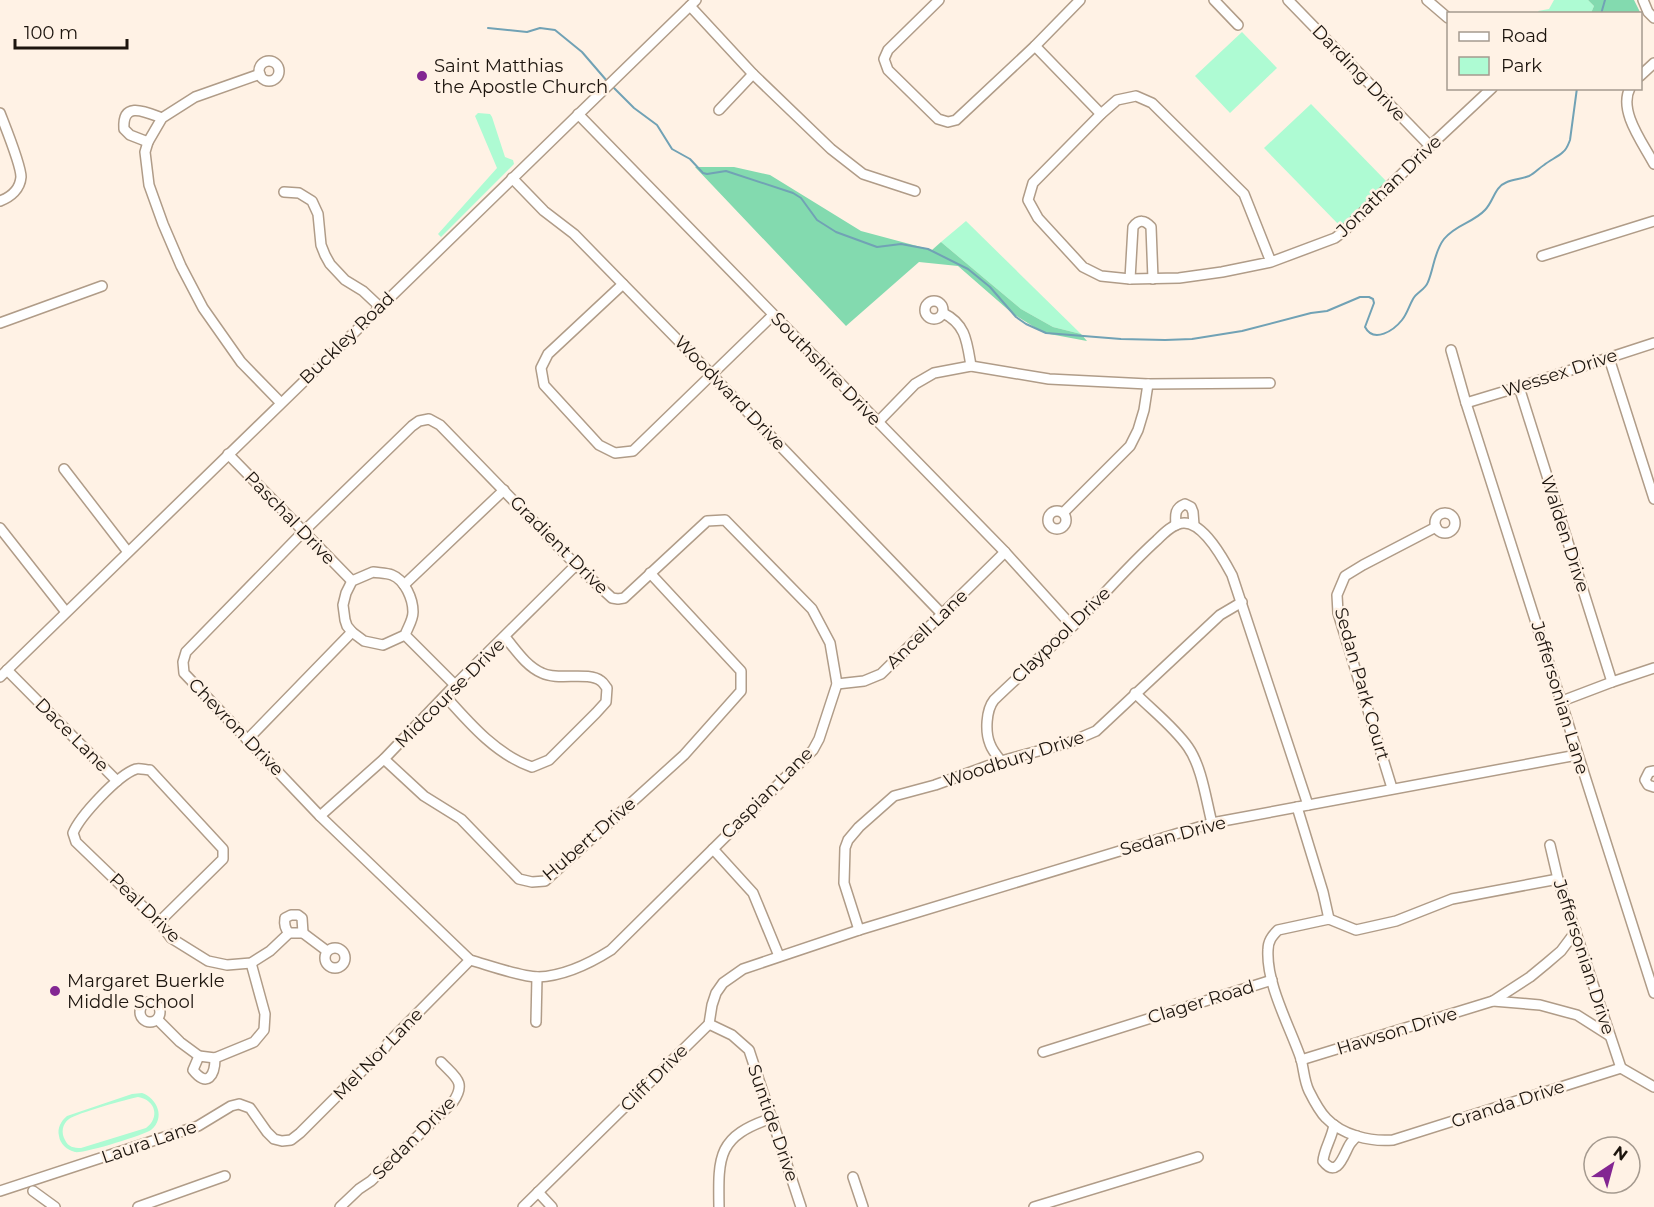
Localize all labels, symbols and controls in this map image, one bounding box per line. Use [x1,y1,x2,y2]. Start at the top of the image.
scale bar [15,12,128,50]
legend [1447,12,1642,90]
street label: Darding Drive [1307,20,1411,126]
text: 100 m [24,22,78,44]
text: Road [1501,25,1548,47]
place label: Saint Matthias the Apostle Church [434,55,608,98]
text: Park [1501,55,1542,77]
marker: Saint Matthias the Apostle Church [415,69,429,83]
street label: Jonathan Drive [1331,130,1446,242]
street label: Buckley Road [295,287,399,389]
street label: Southshire Drive [766,308,886,430]
street label: Woodward Drive [670,331,790,455]
street label: Wessex Drive [1500,344,1620,402]
street label: Paschal Drive [240,467,340,569]
street label: Walden Drive [1536,473,1594,595]
street label: Gradient Drive [505,491,613,599]
street label: Claypool Drive [1007,582,1115,688]
street label: Ancell Lane [882,585,972,673]
street label: Sedan Park Court [1330,605,1394,763]
street label: Jeffersonian Lane [1526,618,1594,777]
street label: Midcourse Drive [390,633,510,753]
street label: Chevron Drive [184,673,288,781]
street label: Dace Lane [31,694,114,777]
street label: Woodbury Drive [941,726,1087,792]
street label: Caspian Lane [716,742,818,844]
street label: Hubert Drive [538,792,640,886]
street label: Sedan Drive [1118,811,1229,861]
street label: Peal Drive [105,869,185,947]
street label: Jeffersonian Drive [1548,876,1619,1037]
place label: Margaret Buerkle Middle School [67,970,225,1013]
street label: Clager Road [1145,975,1257,1029]
marker: Margaret Buerkle Middle School [48,984,62,998]
street label: Hawson Drive [1334,1002,1460,1060]
street label: Mel Nor Lane [328,1003,428,1105]
street label: Cliff Drive [616,1040,692,1116]
street label: Suntide Drive [743,1062,803,1185]
street label: Granda Drive [1449,1075,1568,1133]
street label: Sedan Drive [368,1092,460,1184]
street label: Laura Lane [98,1115,200,1169]
north arrow [1582,1135,1642,1195]
text: N [1610,1142,1631,1165]

